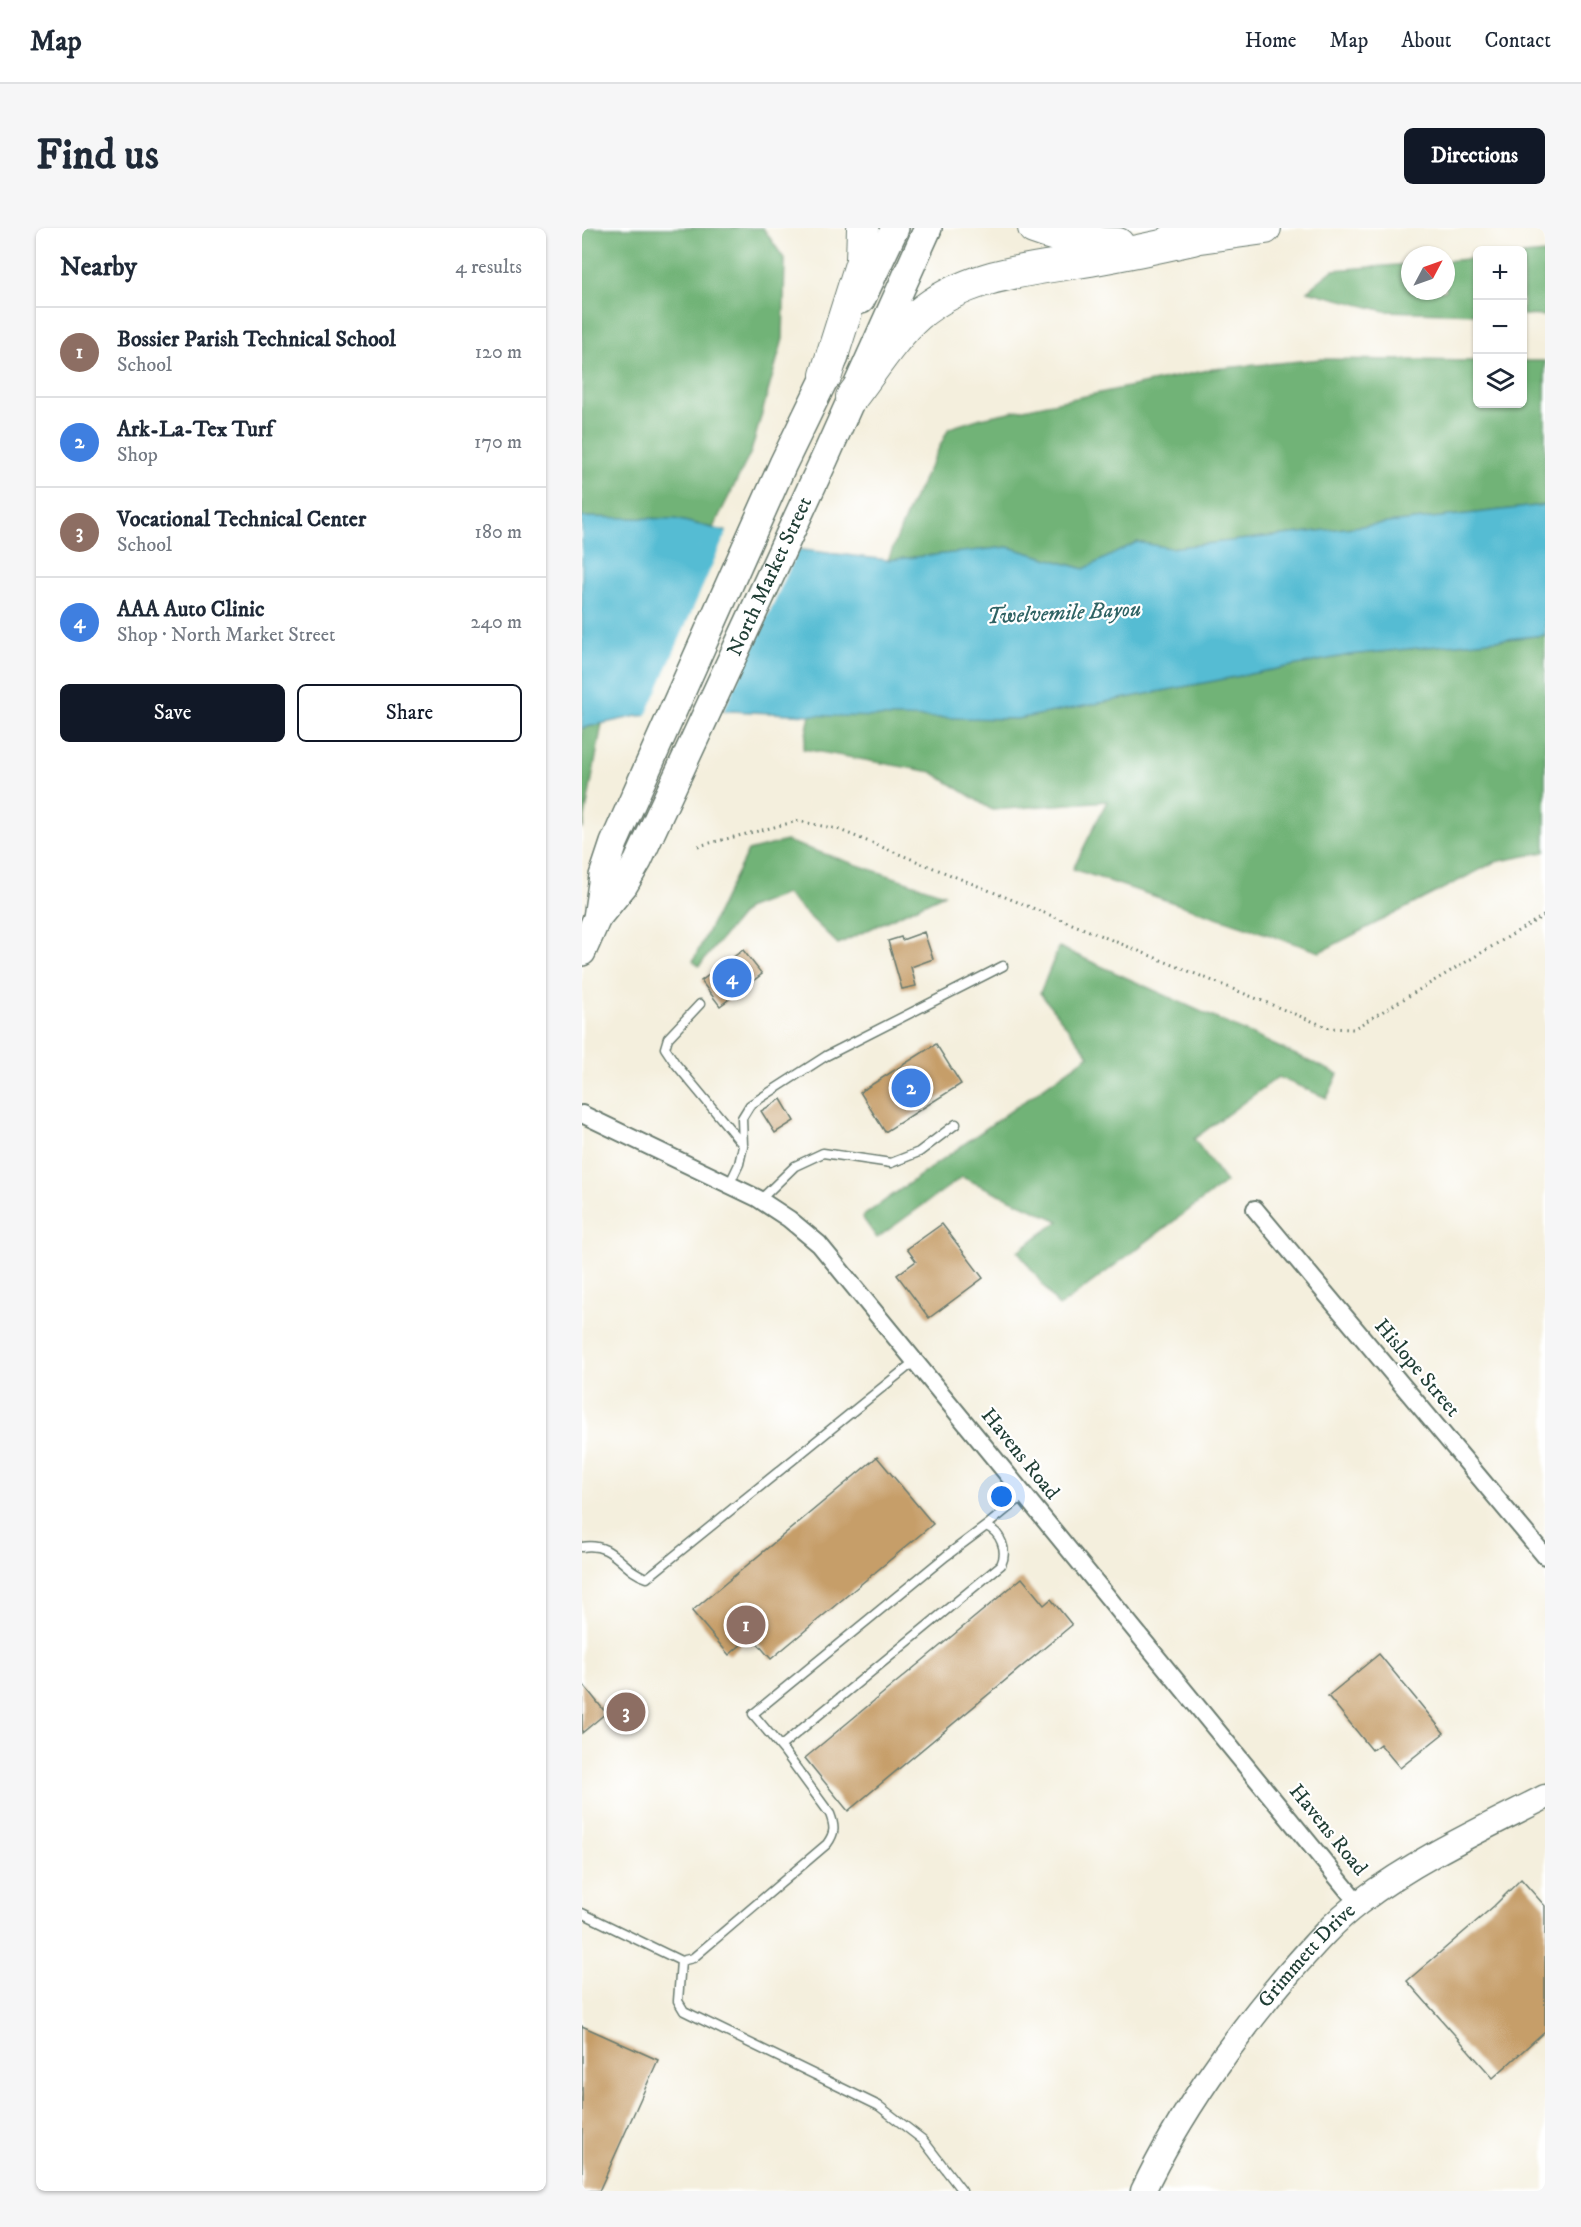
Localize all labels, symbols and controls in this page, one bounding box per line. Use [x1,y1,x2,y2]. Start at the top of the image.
text: Map [30,24,82,59]
text: Home [1245,28,1297,54]
text: Map [1330,28,1368,54]
text: About [1401,28,1452,54]
text: Contact [1485,28,1551,54]
button: Directions [1404,128,1545,184]
text: Find us [36,130,159,182]
north arrow [1401,246,1455,300]
map controls [1473,246,1527,408]
button: + [1473,246,1527,300]
text: Nearby [60,251,137,284]
text: 4 results [455,255,522,280]
button: − [1473,300,1527,354]
text: Bossier Parish Technical School [117,326,396,353]
text: 1 [76,340,83,365]
text: 120 m [475,340,522,365]
text: School [117,353,172,378]
button: layers [1473,354,1527,408]
text: Ark-La-Tex Turf [117,416,273,443]
text: 2 [75,430,84,455]
text: 170 m [474,430,522,455]
text: Shop [117,443,158,468]
street label: North Market Street [722,492,818,660]
text: Vocational Technical Center [117,506,366,533]
text: 3 [76,520,83,545]
text: 180 m [475,520,522,545]
text: School [117,533,172,558]
water label: Twelvemile Bayou [986,595,1142,631]
text: AAA Auto Clinic [117,596,264,623]
text: 4 [74,610,85,635]
text: 240 m [471,610,522,635]
text: Shop · North Market Street [117,623,336,648]
button: Save [60,684,285,742]
button: Share [297,684,522,742]
pin: 4 [712,956,752,1000]
pin: 2 [892,1066,930,1110]
street label: Hislope Street [1368,1314,1466,1422]
street label: Havens Road [975,1403,1065,1505]
your location [987,1482,1016,1511]
pin: 1 [726,1602,766,1648]
pin: 3 [606,1690,645,1734]
street label: Havens Road [1283,1779,1373,1881]
street label: Grimmett Drive [1252,1897,1361,2013]

